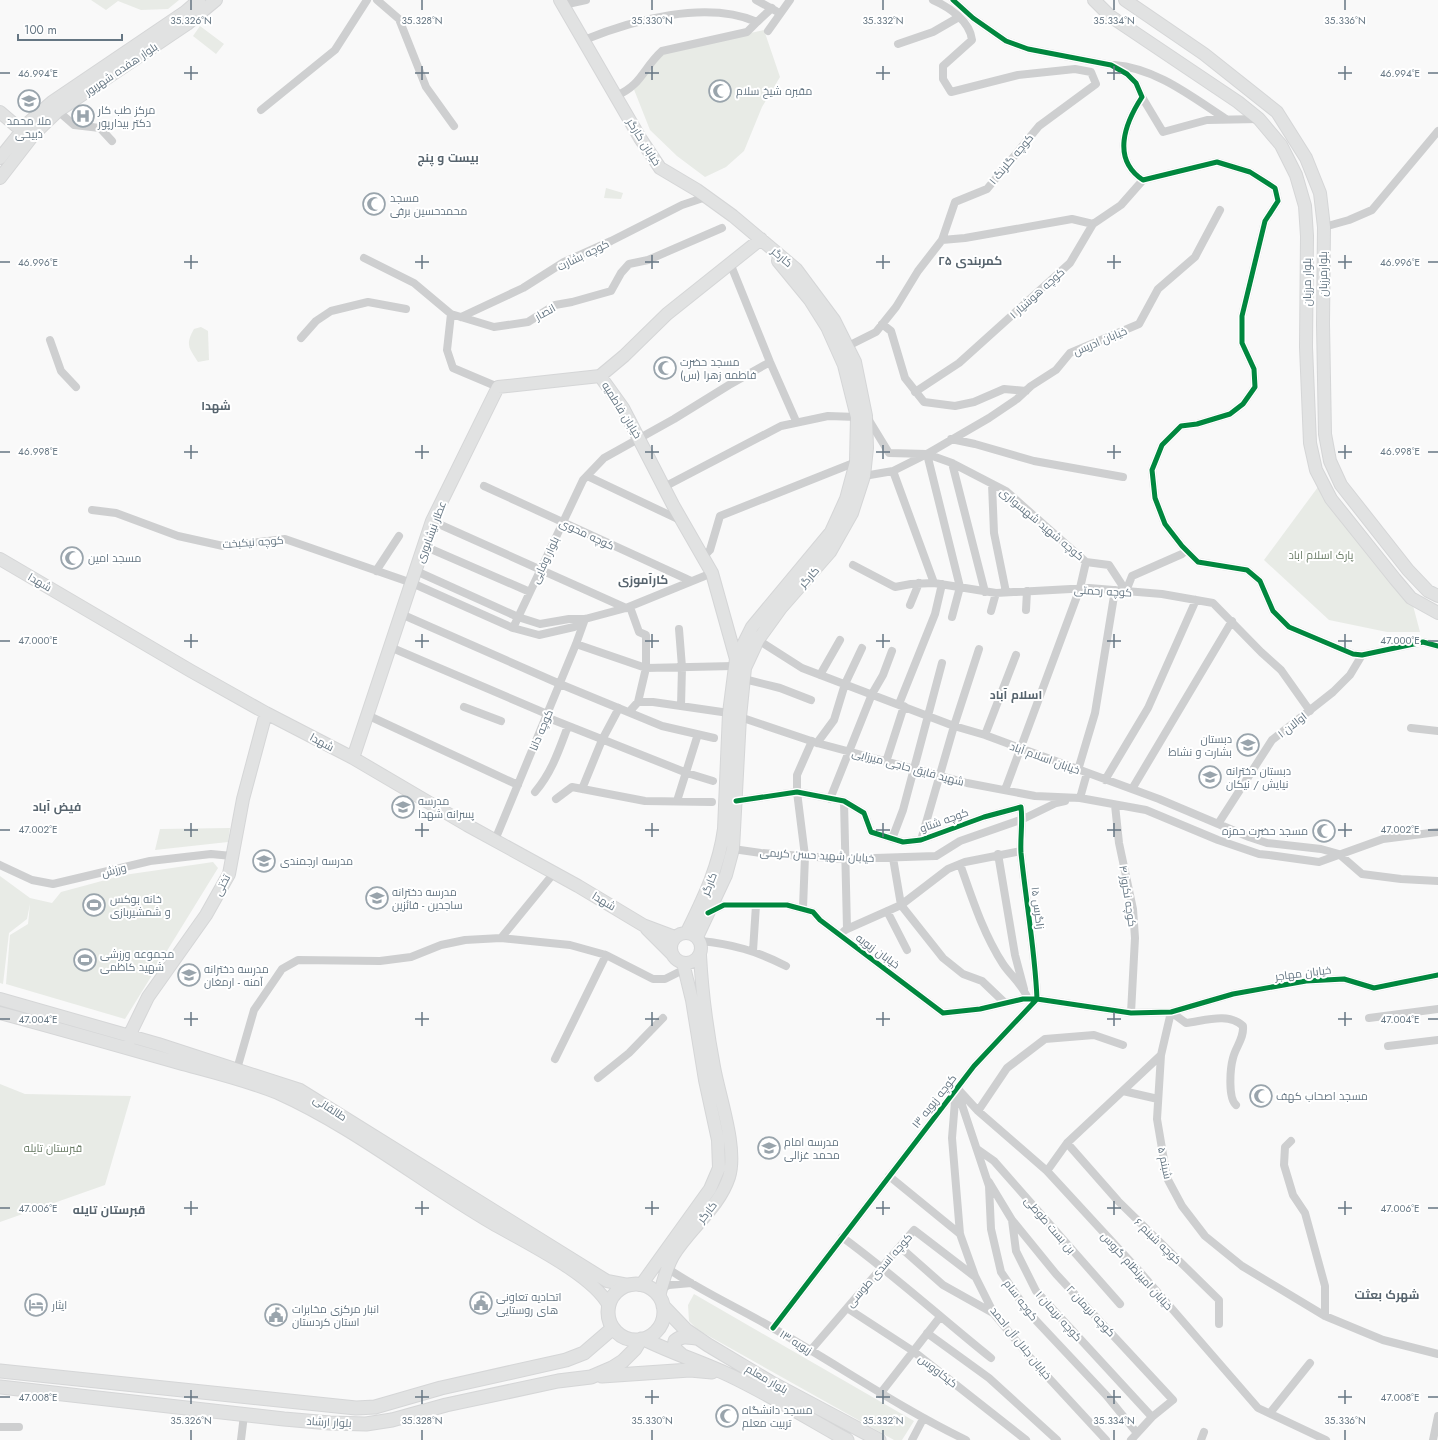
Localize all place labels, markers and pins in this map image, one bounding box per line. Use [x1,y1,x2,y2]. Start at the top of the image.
mosque icon: مقبره شیخ سلام [707,78,733,104]
place label: مقبره شیخ سلام [736,83,812,99]
school or university icon: ملا محمد ذبیحی [16,88,42,114]
place label: مرکز طب کار دکتر بیدارپور [97,102,155,131]
hospital icon: مرکز طب کار دکتر بیدارپور [70,103,96,129]
place label: ملا محمد ذبیحی [7,113,51,142]
place label: مسجد محمدحسین برفی [390,190,467,219]
mosque icon: مسجد محمدحسین برفی [361,191,387,217]
place label: مسجد حضرت فاطمه زهرا (س) [680,354,757,383]
mosque icon: مسجد حضرت فاطمه زهرا (س) [652,355,678,381]
mosque icon: مسجد امین [59,545,85,571]
place label: مسجد امین [88,550,141,566]
place label: دبستان بشارت و نشاط [1168,731,1232,760]
school or university icon: دبستان بشارت و نشاط [1235,732,1261,758]
place label: دبستان دخترانه نیایش / نیکان [1226,763,1291,792]
school or university icon: دبستان دخترانه نیایش / نیکان [1197,764,1223,790]
place label: مدرسه پسرانه شهدا [418,793,474,822]
school or university icon: مدرسه پسرانه شهدا [390,794,416,820]
mosque icon: مسجد حضرت حمزه [1311,818,1337,844]
place label: مسجد حضرت حمزه [1222,823,1308,839]
school or university icon: مدرسه ارجمندی [251,848,277,874]
place label: مدرسه ارجمندی [280,853,353,869]
place label: مدرسه دخترانه ساجدین - فائزین [392,884,463,913]
school or university icon: مدرسه دخترانه ساجدین - فائزین [364,885,390,911]
place label: خانه بوکس و شمشیربازی [110,891,171,920]
sports icon: خانه بوکس و شمشیربازی [81,892,107,918]
place label: مجموعه ورزشی شهید کاظمی [100,946,174,975]
sports icon: مجموعه ورزشی شهید کاظمی [72,947,98,973]
place label: مدرسه دخترانه آمنه - ارمغان [204,961,269,990]
school or university icon: مدرسه دخترانه آمنه - ارمغان [176,962,202,988]
mosque icon: مسجد اصحاب کهف [1248,1083,1274,1109]
place label: مسجد اصحاب کهف [1276,1088,1368,1104]
place label: مدرسه امام محمد غزالی [784,1134,840,1163]
school or university icon: مدرسه امام محمد غزالی [756,1135,782,1161]
place label: اتحادیه تعاونی های روستایی [496,1289,562,1318]
public building icon: اتحادیه تعاونی های روستایی [468,1290,494,1316]
hotel icon: ایثار [23,1292,49,1318]
place label: ایثار [51,1297,67,1313]
place label: انبار مرکزی مخابرات استان کردستان [292,1301,379,1330]
public building icon: انبار مرکزی مخابرات استان کردستان [263,1302,289,1328]
place label: مسجد دانشگاه تربیت معلم [742,1402,812,1431]
mosque icon: مسجد دانشگاه تربیت معلم [714,1403,740,1429]

